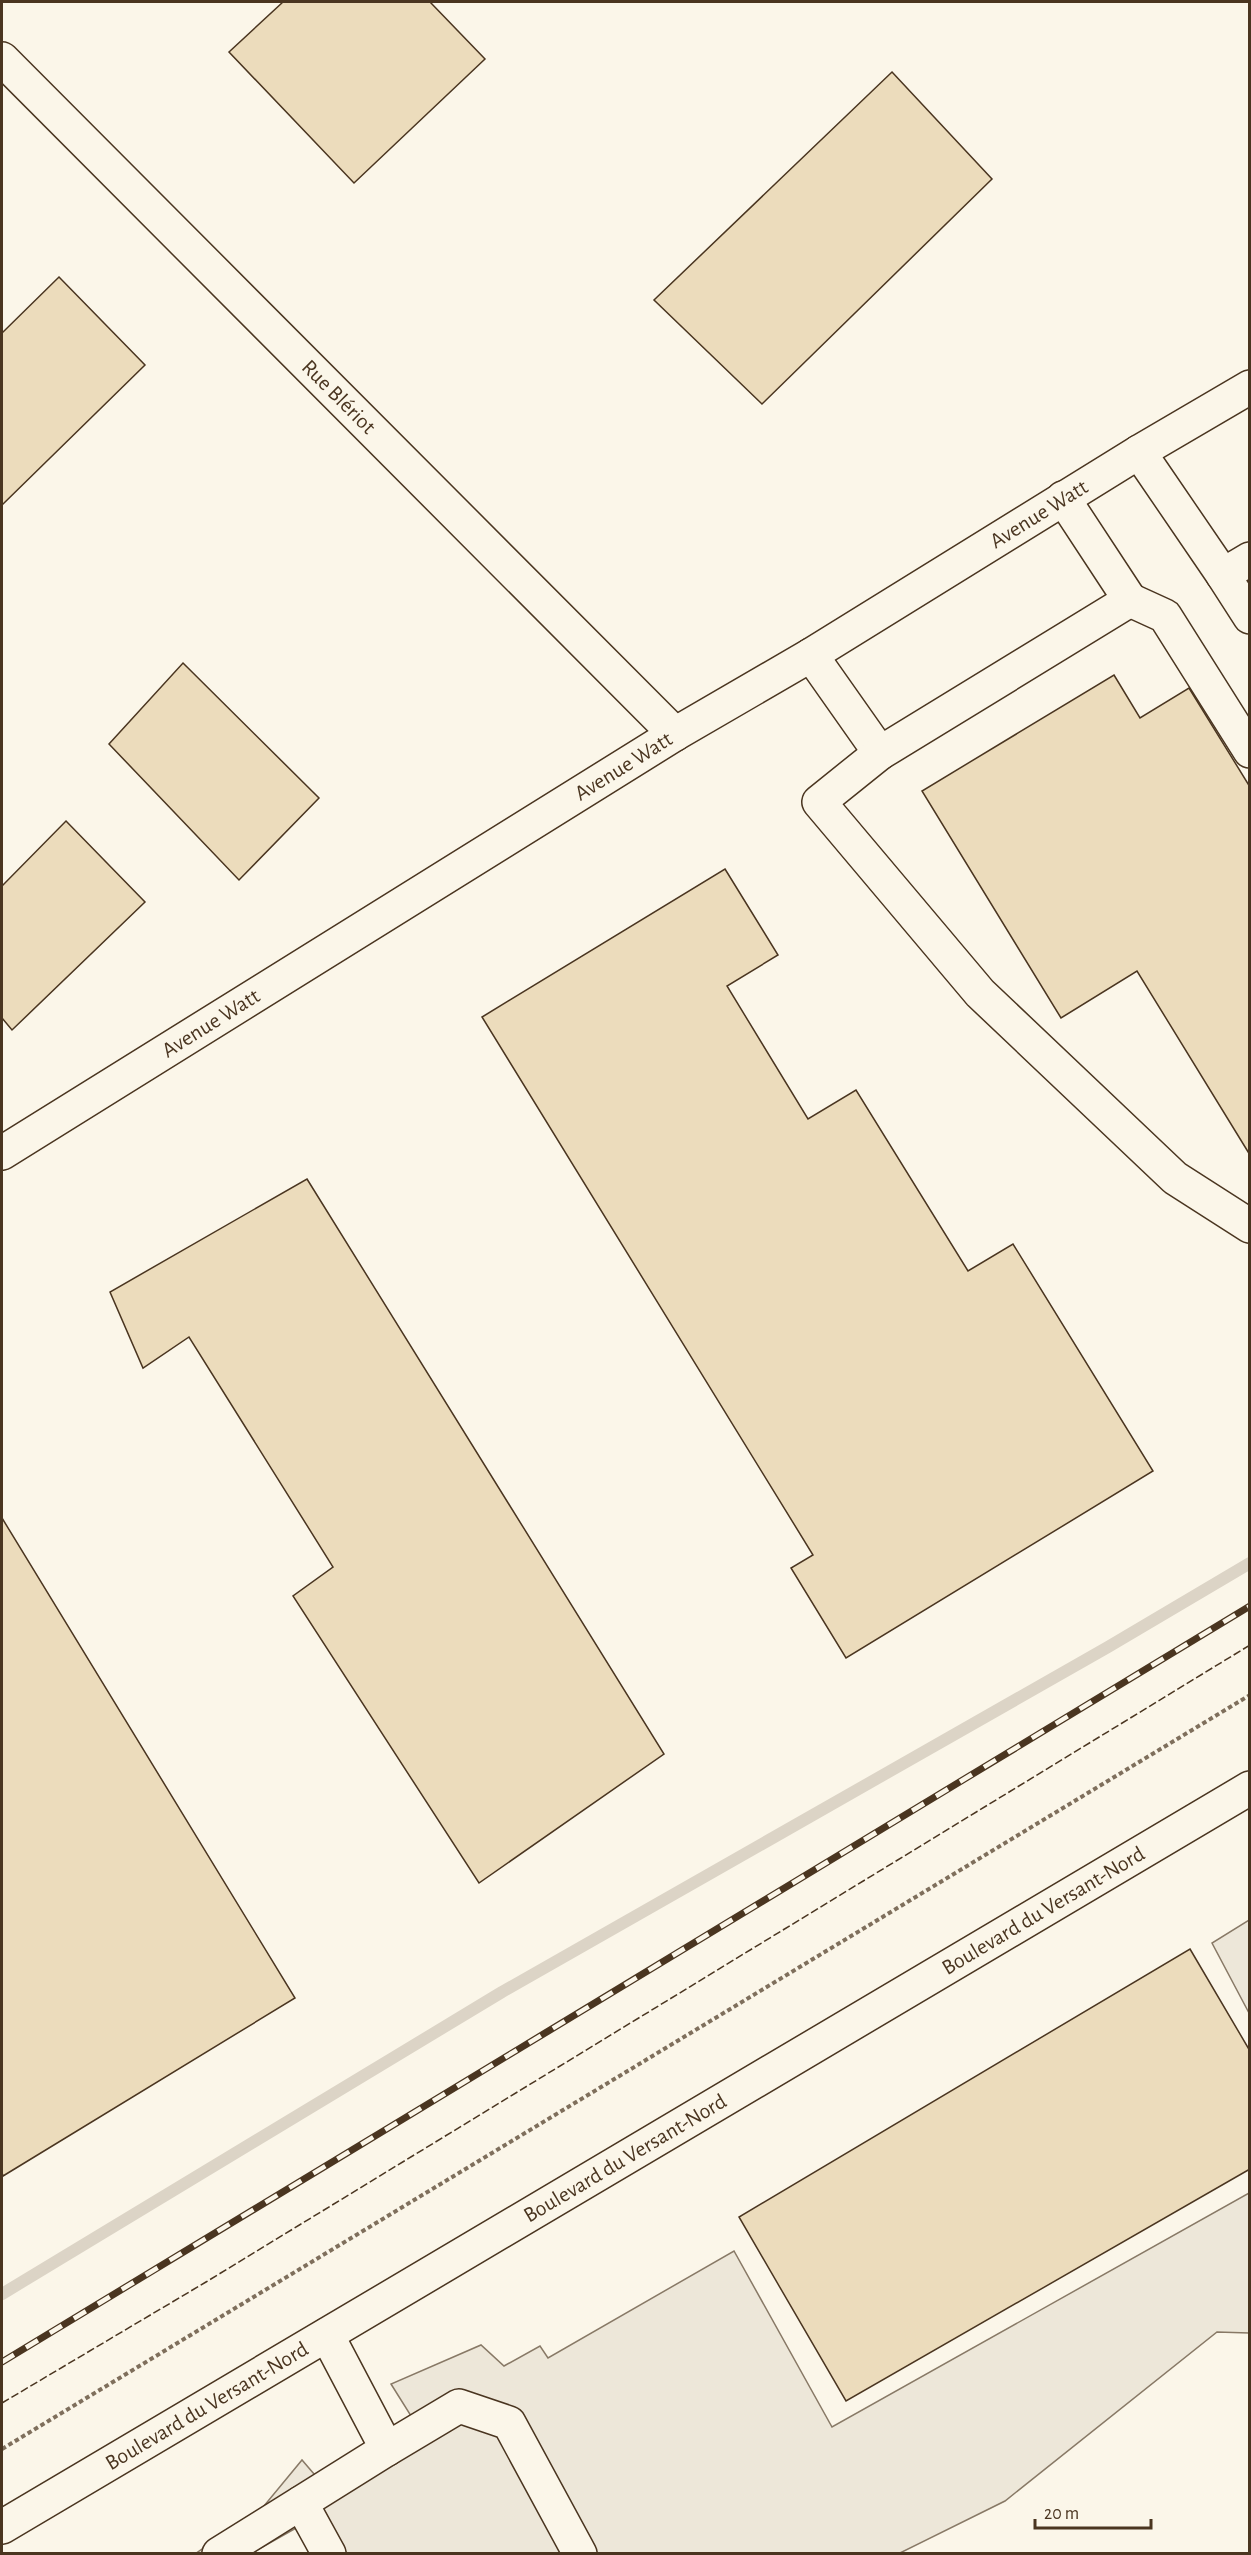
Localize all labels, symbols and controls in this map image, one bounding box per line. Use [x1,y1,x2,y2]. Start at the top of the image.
street label: Rue Blériot [298,356,380,438]
street label: Avenue Watt [986,476,1092,552]
street label: Avenue Watt [571,728,676,805]
street label: Avenue Watt [158,984,264,1062]
street label: Boulevard du Versant-Nord [938,1842,1148,1979]
street label: Boulevard du Versant-Nord [520,2090,730,2226]
street label: Boulevard du Versant-Nord [102,2337,312,2474]
scale bar [1035,2492,1150,2530]
text: 20 m [1044,2505,1079,2523]

